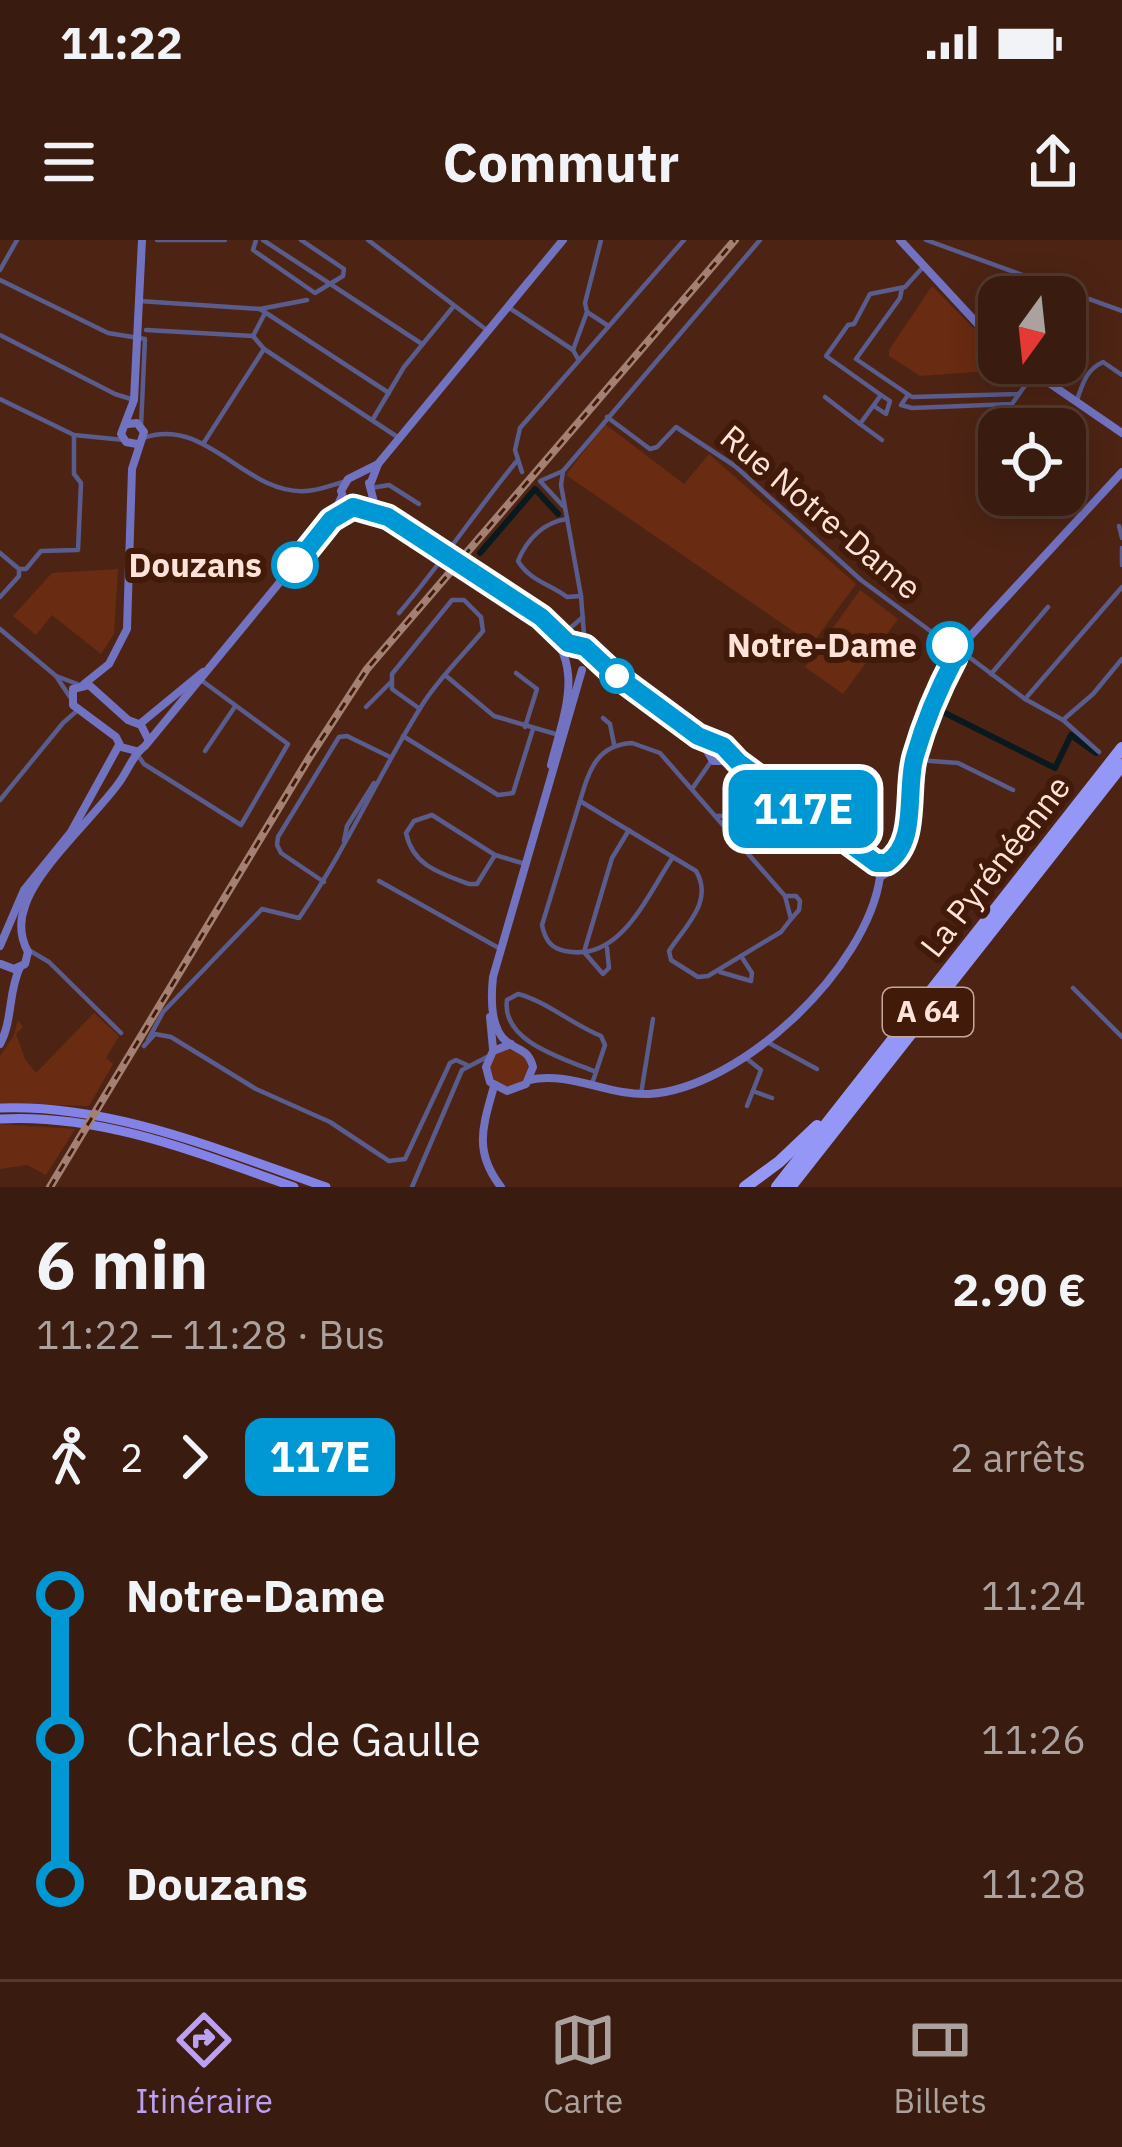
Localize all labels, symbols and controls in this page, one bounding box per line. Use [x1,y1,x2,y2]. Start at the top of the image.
text: 11:22 [60,13,183,71]
text: Commutr [443,127,679,197]
icon: menu [36,129,102,195]
icon: share [1020,129,1086,195]
north arrow [978,276,1086,384]
map controls [978,276,1086,516]
button: locate [978,408,1086,516]
street label: Rue Notre-Dame [712,415,931,608]
place label: Douzans [129,543,262,586]
marker: Douzans [273,543,317,587]
place label: Notre-Dame [727,623,917,666]
marker: Notre-Dame [928,623,972,667]
unlabelled marker [601,660,633,692]
street label: La Pyrénéenne [910,766,1079,965]
line badge: 117E [719,770,887,848]
text: 117E [752,781,854,836]
road number: A 64 [883,988,973,1036]
text: 6 min [36,1221,208,1307]
text: 2.90 € [952,1260,1086,1318]
text: 11:22 – 11:28 · Bus [36,1309,385,1360]
icon: walk [36,1424,102,1490]
icon: forward [161,1424,227,1490]
text: 117E [269,1429,371,1484]
text: 2 [120,1432,143,1483]
text: 2 arrêts [950,1432,1086,1483]
text: Notre-Dame [126,1566,385,1624]
text: 11:24 [981,1570,1086,1621]
text: Charles de Gaulle [126,1710,481,1768]
text: 11:26 [981,1714,1086,1765]
text: Douzans [126,1854,308,1912]
text: 11:28 [981,1858,1086,1909]
tab: Itinéraire [135,2007,273,2122]
tab: Carte [543,2007,623,2122]
tab: Billets [893,2007,987,2122]

